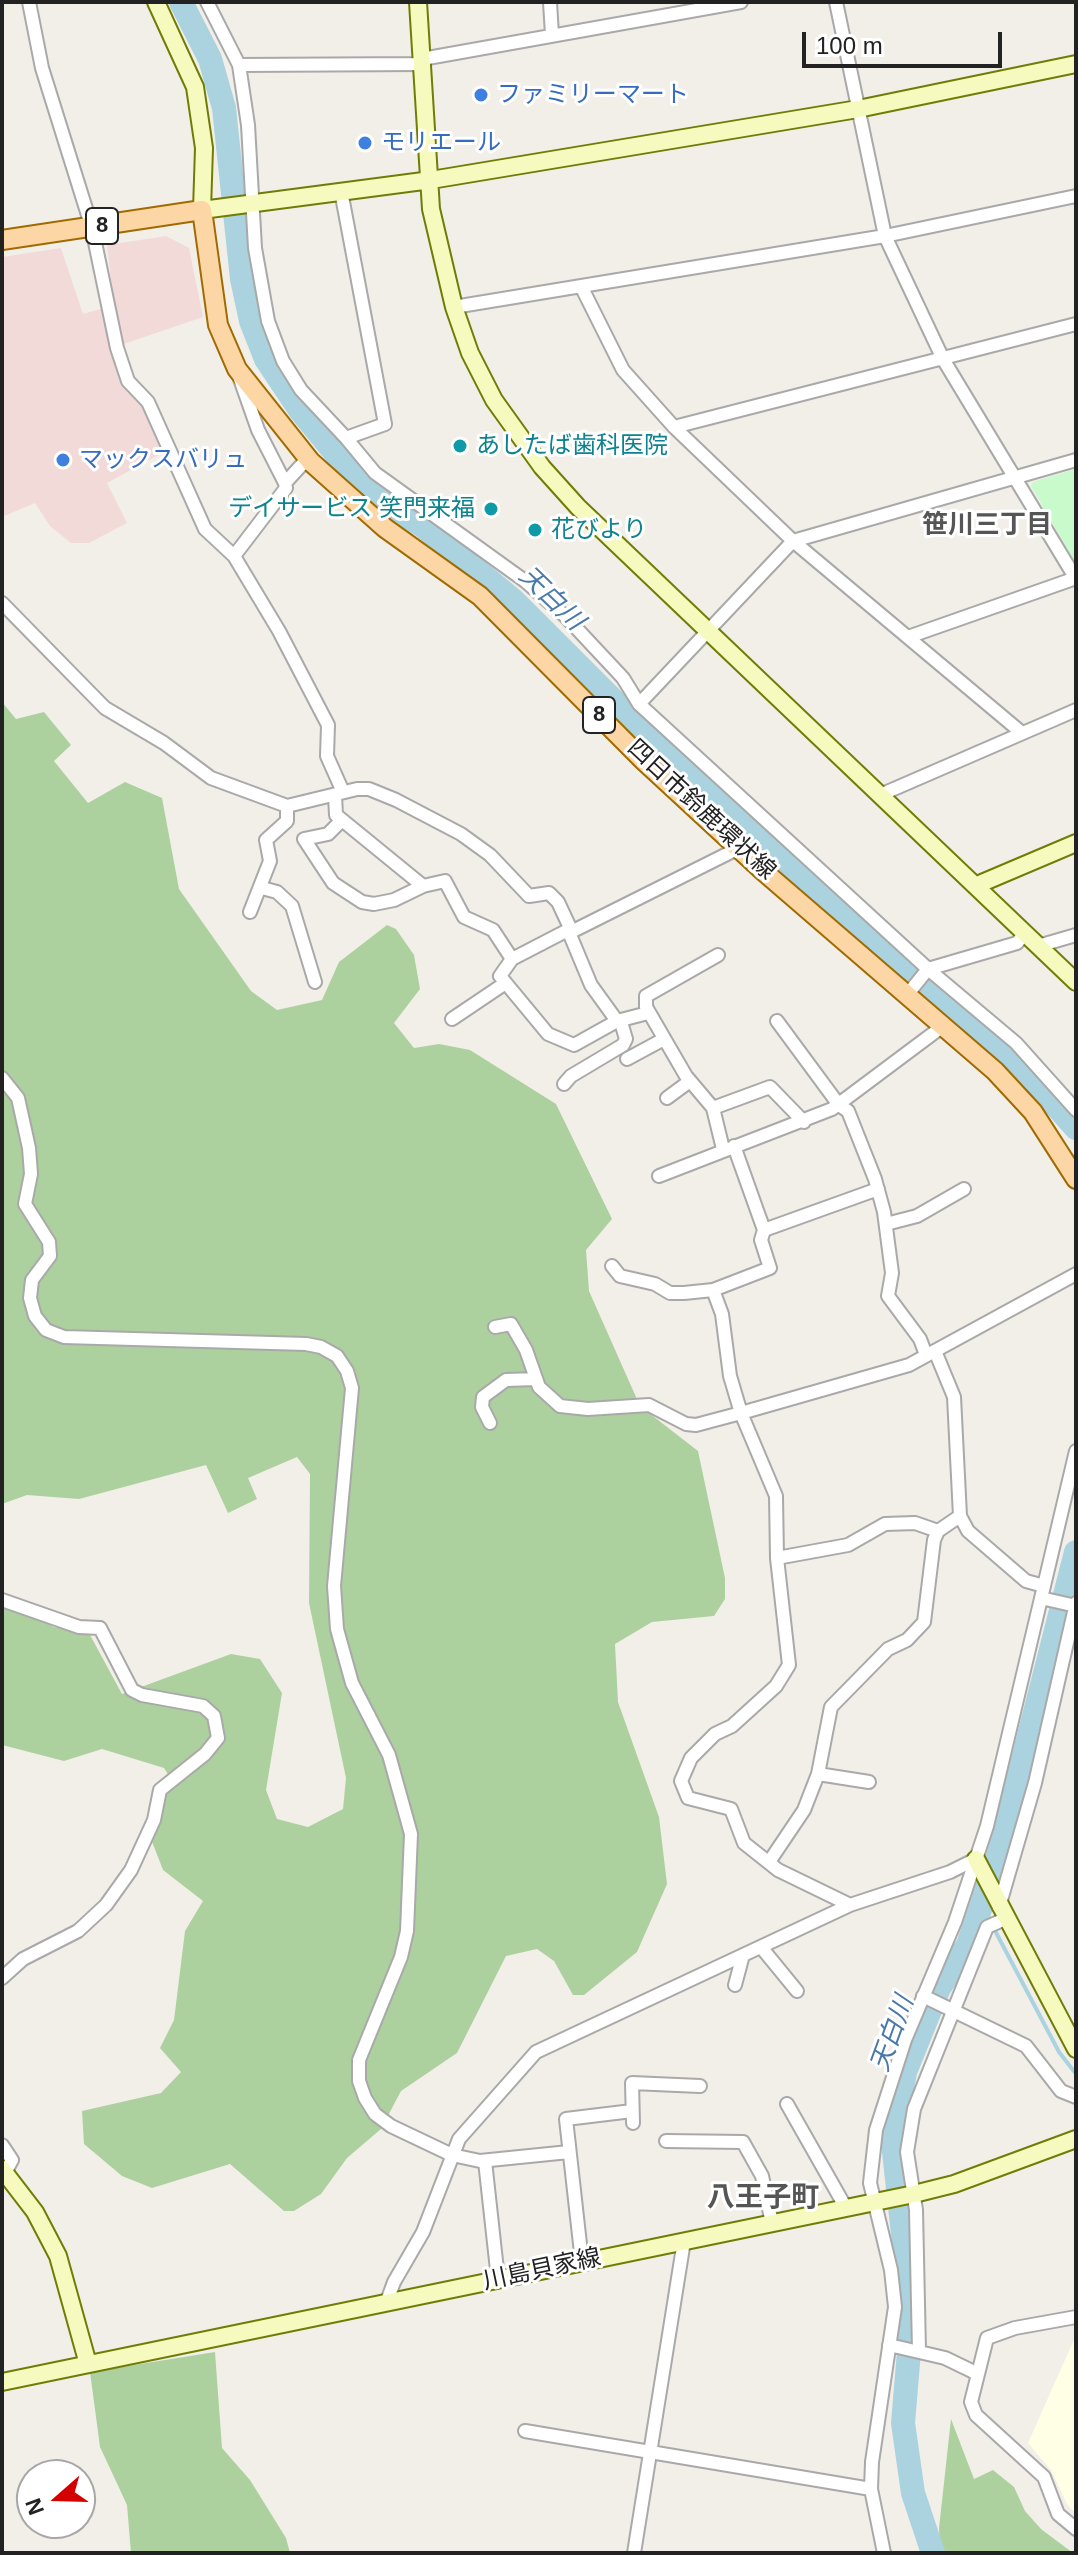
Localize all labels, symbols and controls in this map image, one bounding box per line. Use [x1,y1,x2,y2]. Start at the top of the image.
scale bar [806,16,1006,66]
text: 100 m [816,32,883,59]
place label: ファミリーマート [497,81,689,109]
marker: ファミリーマート [472,86,490,104]
place label: モリエール [381,129,501,157]
marker: モリエール [356,134,374,152]
road number: 8 [86,208,118,244]
place label: あしたば歯科医院 [476,432,668,460]
marker: あしたば歯科医院 [451,437,469,455]
place label: マックスバリュ [79,446,247,474]
marker: マックスバリュ [54,451,72,469]
place label: デイサービス 笑門来福 [228,495,475,523]
marker: デイサービス 笑門来福 [482,500,500,518]
district label: 笹川三丁目 [922,510,1052,542]
place label: 花びより [551,516,647,544]
marker: 花びより [526,521,544,539]
water label: 天白川 [512,561,590,637]
road number: 8 [583,697,615,733]
street label: 四日市鈴鹿環状線 [621,734,781,886]
water label: 天白川 [865,1992,921,2076]
district label: 八王子町 [707,2181,819,2215]
street label: 川島貝家線 [480,2243,604,2297]
north arrow [16,2459,96,2539]
text: N [20,2495,49,2518]

